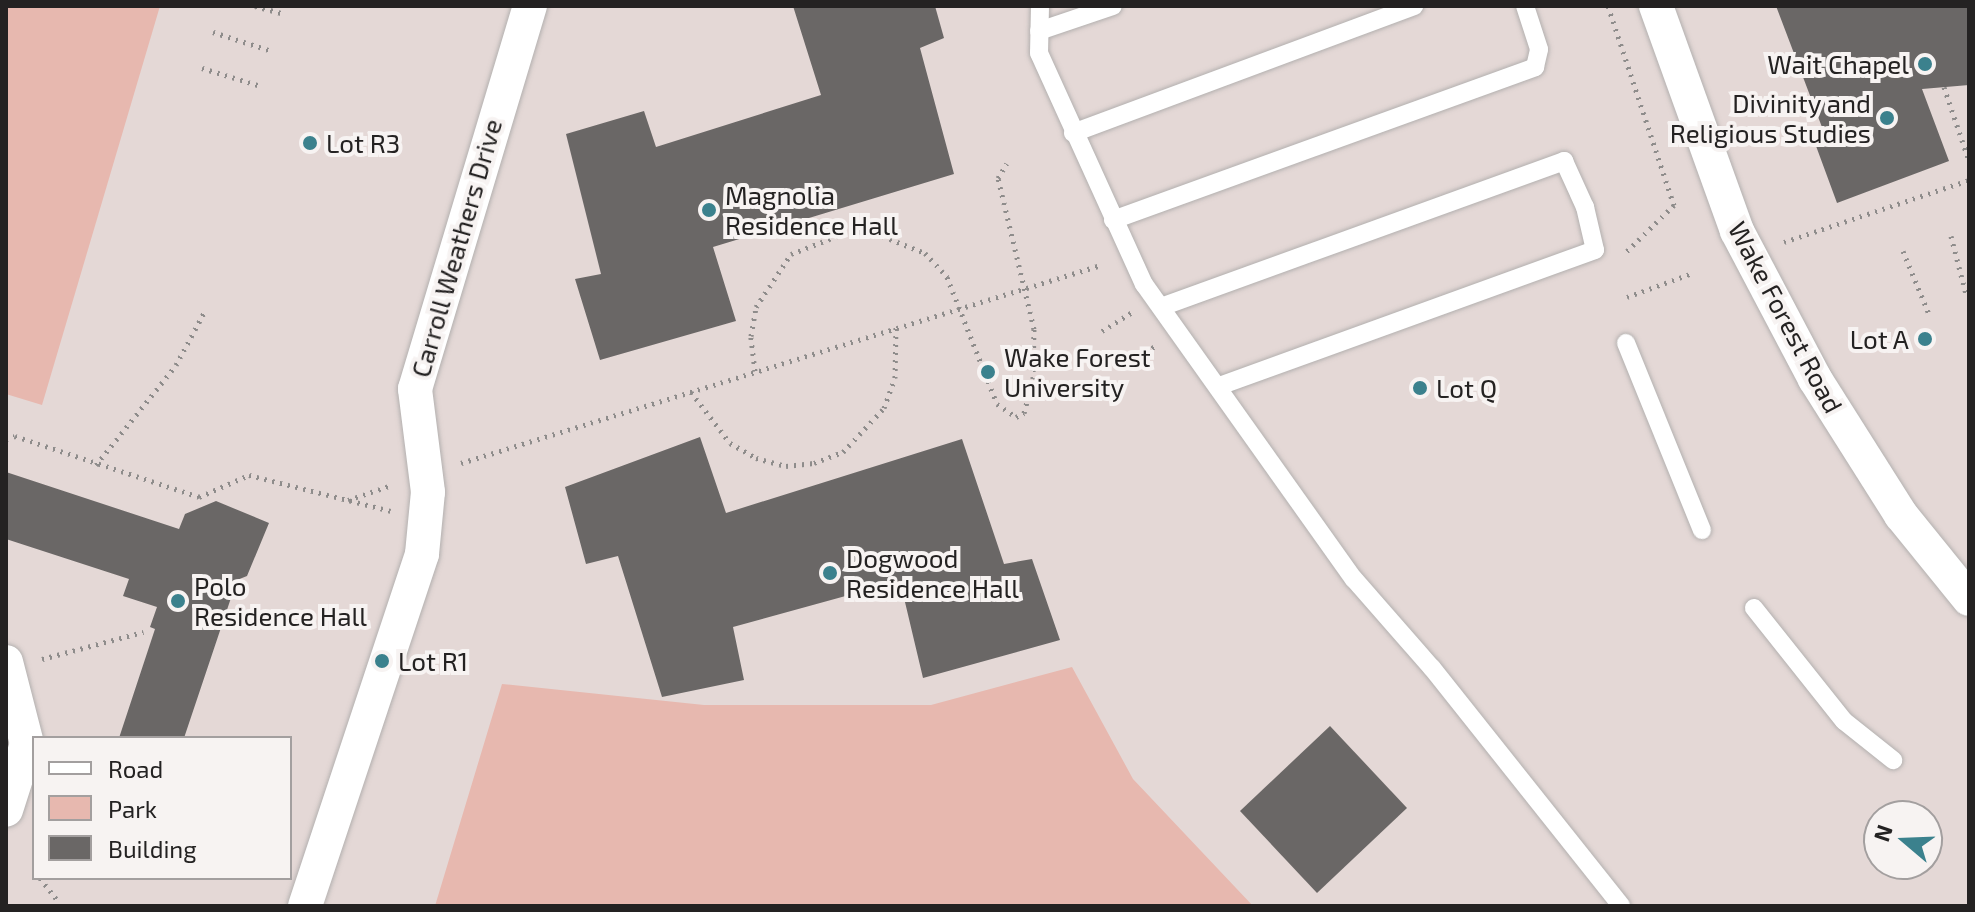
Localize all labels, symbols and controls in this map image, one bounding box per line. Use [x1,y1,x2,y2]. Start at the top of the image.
place label: Wait Chapel [1767,48,1909,80]
marker: Wait Chapel [1916,55,1934,73]
place label: Divinity and Religious Studies [1670,87,1871,148]
marker: Divinity and Religious Studies [1878,109,1896,127]
street label: Carroll Weathers Drive [404,115,508,381]
place label: Lot R3 [326,127,400,159]
marker: Lot R3 [301,134,319,152]
place label: Magnolia Residence Hall [725,179,898,240]
marker: Magnolia Residence Hall [700,201,718,219]
street label: Wake Forest Road [1722,216,1850,418]
place label: Lot A [1849,323,1909,355]
marker: Lot A [1916,330,1934,348]
place label: Wake Forest University [1004,341,1151,402]
marker: Wake Forest University [979,363,997,381]
place label: Lot Q [1436,372,1497,404]
marker: Lot Q [1411,379,1429,397]
place label: Dogwood Residence Hall [846,542,1019,604]
marker: Dogwood Residence Hall [821,564,839,582]
place label: Polo Residence Hall [194,570,367,632]
marker: Polo Residence Hall [169,592,187,610]
place label: Lot R1 [398,645,468,677]
marker: Lot R1 [373,652,391,670]
legend [32,736,292,880]
text: Road [108,754,163,783]
text: Park [108,794,157,823]
north arrow [1863,800,1943,880]
text: N [1867,821,1897,845]
text: Building [108,834,197,863]

